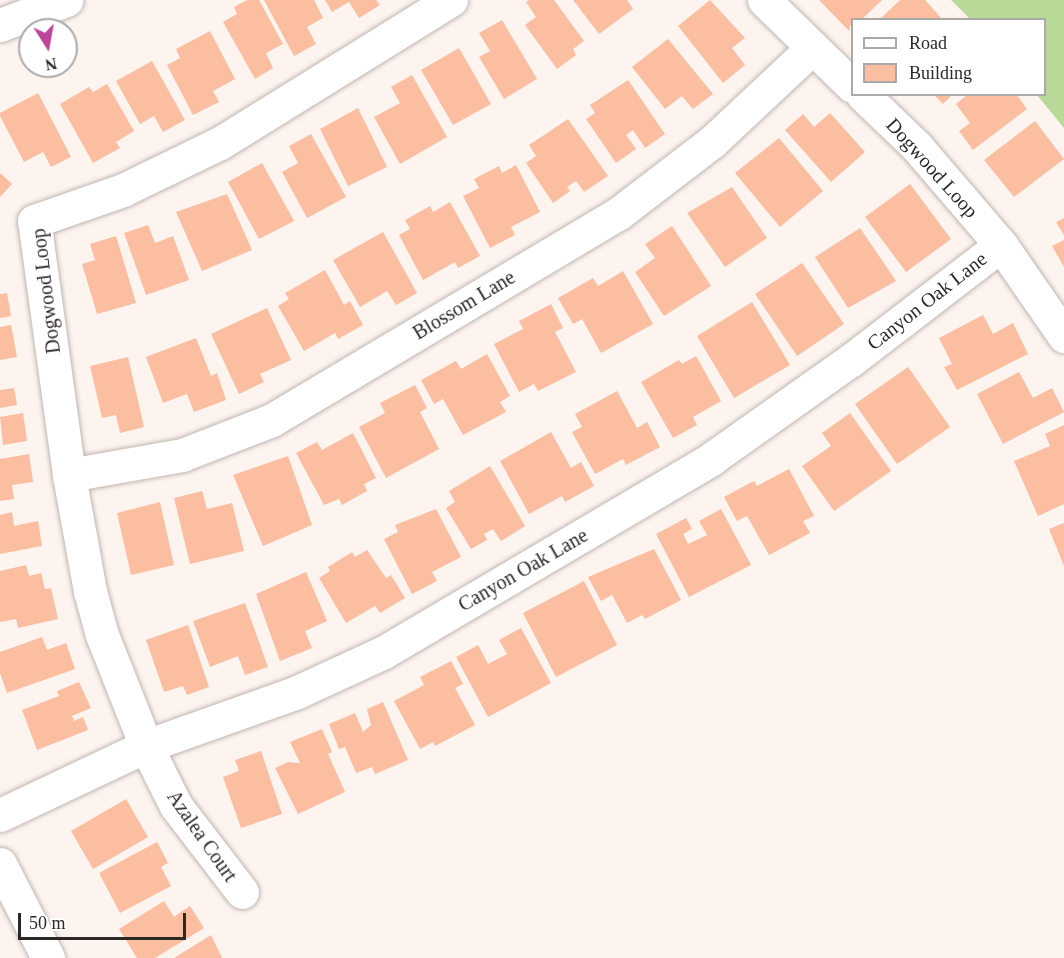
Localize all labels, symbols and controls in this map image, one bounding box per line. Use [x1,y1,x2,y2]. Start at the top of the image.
north arrow [18,18,78,78]
legend [851,18,1046,96]
text: Road [909,33,947,53]
text: N [44,55,58,74]
text: Building [909,63,972,83]
street label: Dogwood Loop [881,113,983,223]
street label: Dogwood Loop [26,227,66,355]
street label: Canyon Oak Lane [862,247,992,355]
street label: Blossom Lane [409,265,519,345]
street label: Canyon Oak Lane [454,523,592,617]
street label: Azalea Court [162,786,242,886]
scale bar [21,901,189,939]
text: 50 m [29,913,66,933]

